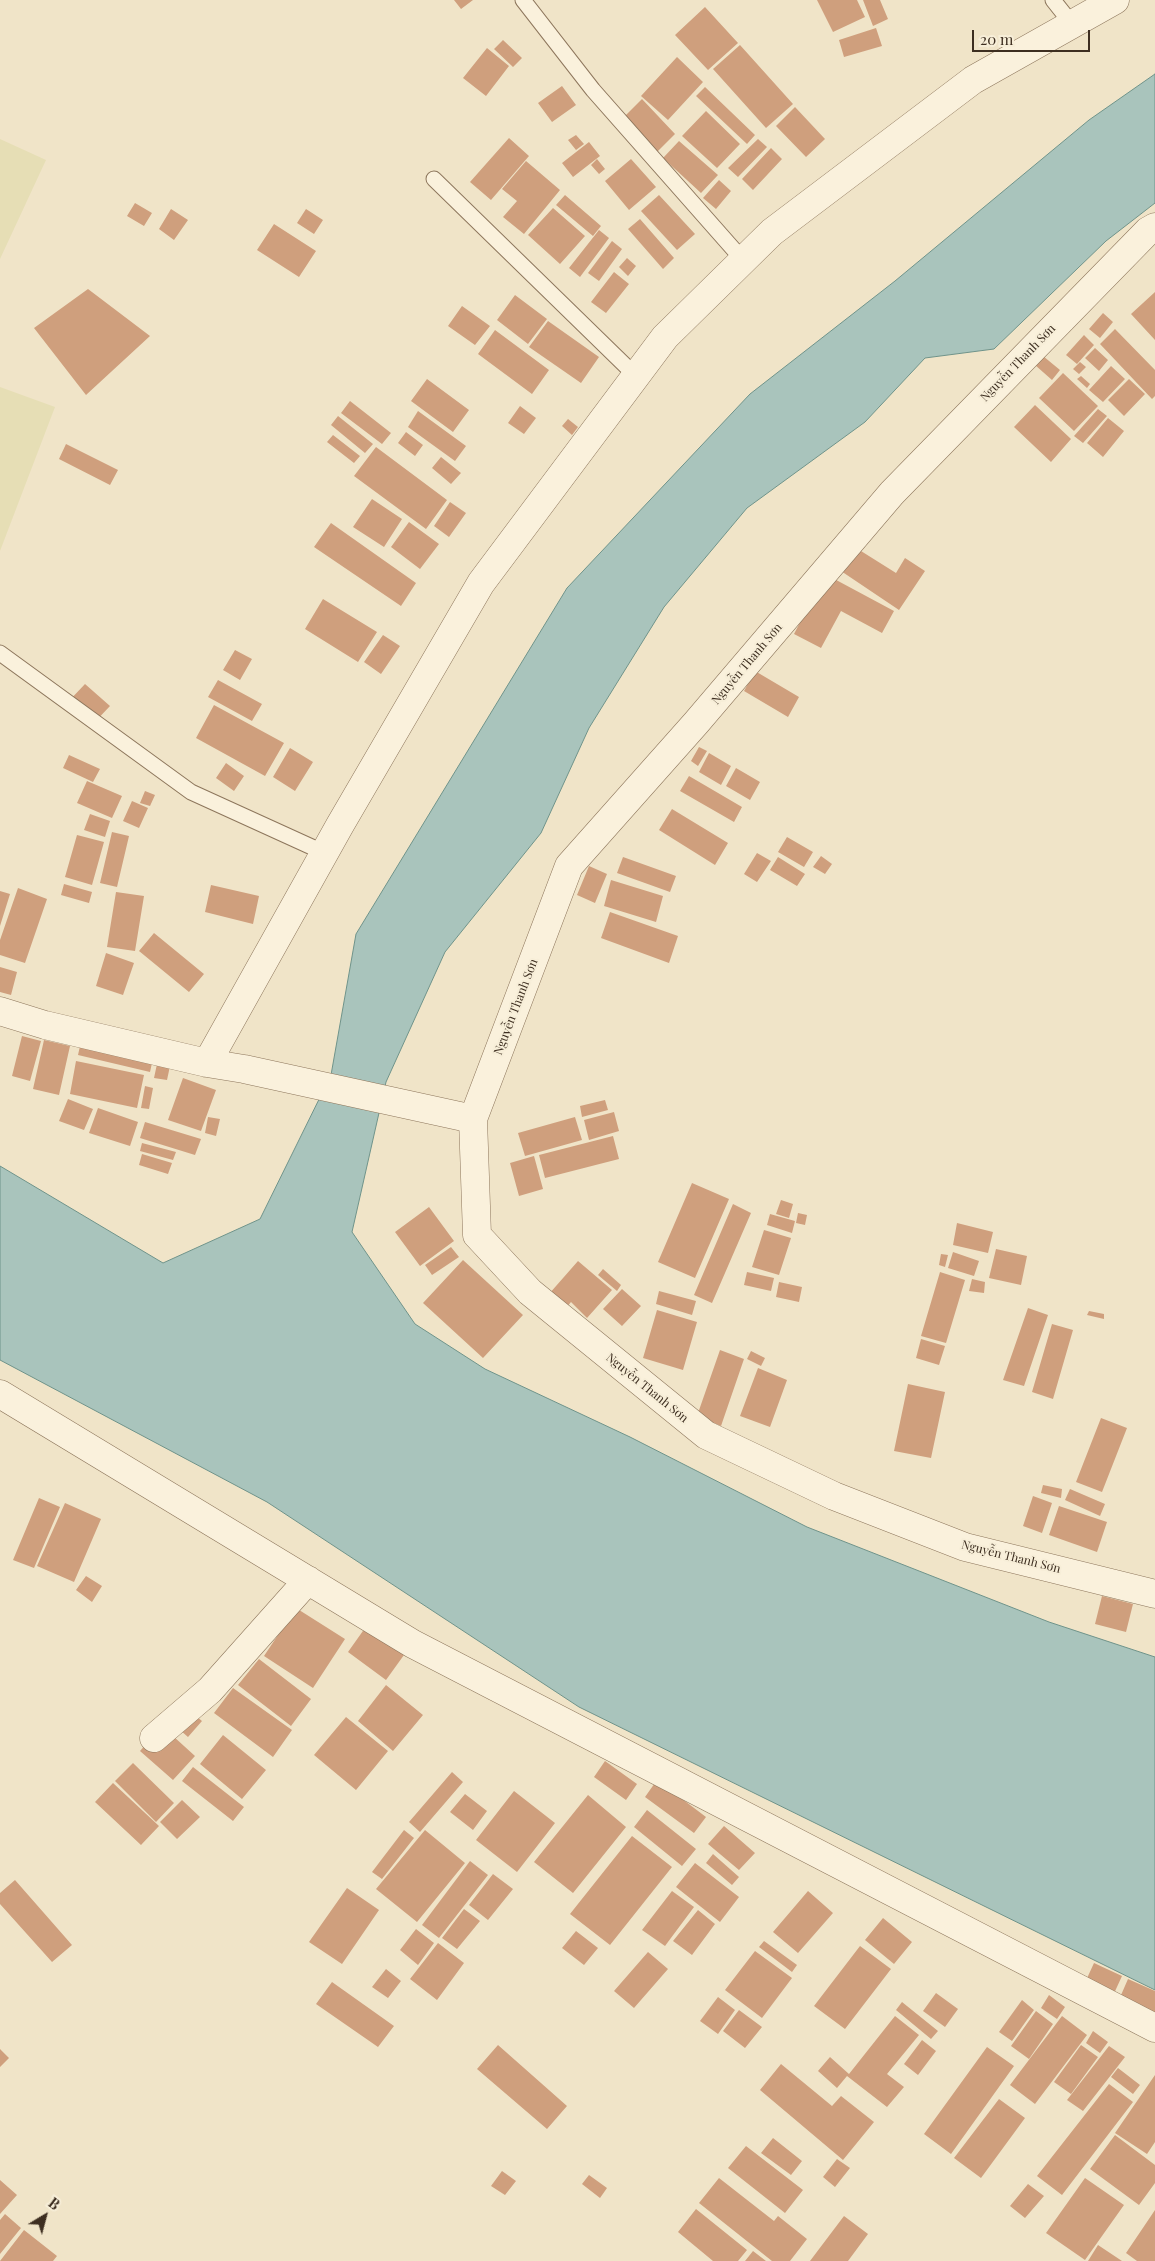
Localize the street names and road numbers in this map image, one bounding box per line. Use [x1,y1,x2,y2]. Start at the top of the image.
street label: Nguyễn Thanh Sơn [978,321,1058,405]
street label: Nguyễn Thanh Sơn [709,620,785,708]
street label: Nguyễn Thanh Sơn [491,957,541,1057]
street label: Nguyễn Thanh Sơn [603,1350,691,1426]
street label: Nguyễn Thanh Sơn [960,1538,1062,1576]

